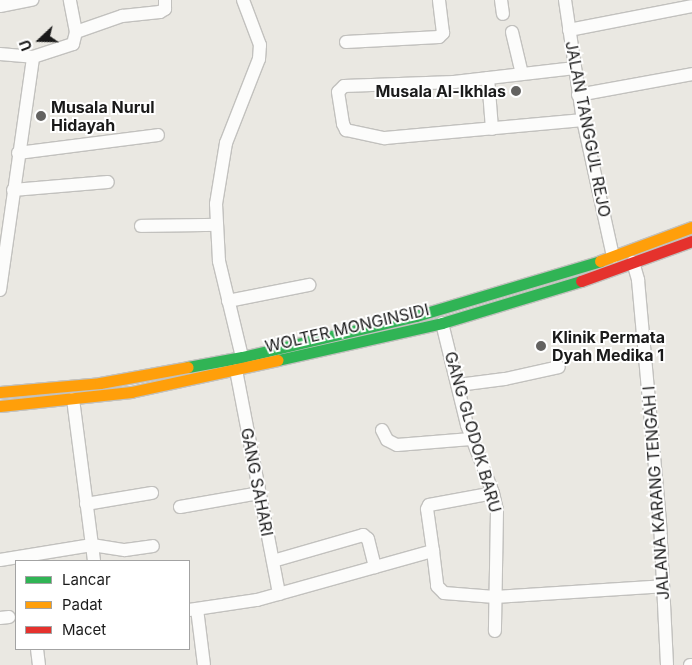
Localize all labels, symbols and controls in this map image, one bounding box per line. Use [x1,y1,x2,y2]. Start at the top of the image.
north arrow [15,15,65,65]
text: U [16,38,35,53]
street label: JALAN TANGGUL REJO [561,39,615,219]
place label: Musala Al-Ikhlas [375,81,506,101]
marker: Musala Al-Ikhlas [510,85,522,97]
place label: Musala Nurul Hidayah [51,97,154,135]
marker: Musala Nurul Hidayah [35,110,47,122]
street label: WOLTER MONGINSIDI [263,300,431,356]
place label: Klinik Permata Dyah Medika 1 [552,327,665,365]
marker: Klinik Permata Dyah Medika 1 [534,339,548,353]
street label: GANG GLODOK BARU [441,349,505,515]
street label: JALANA KARANG TENGAH I [639,385,673,601]
street label: GANG SAHARI [237,426,277,538]
legend [15,560,190,650]
text: Lancar [62,570,111,589]
text: Padat [62,595,103,614]
text: Macet [62,620,106,639]

